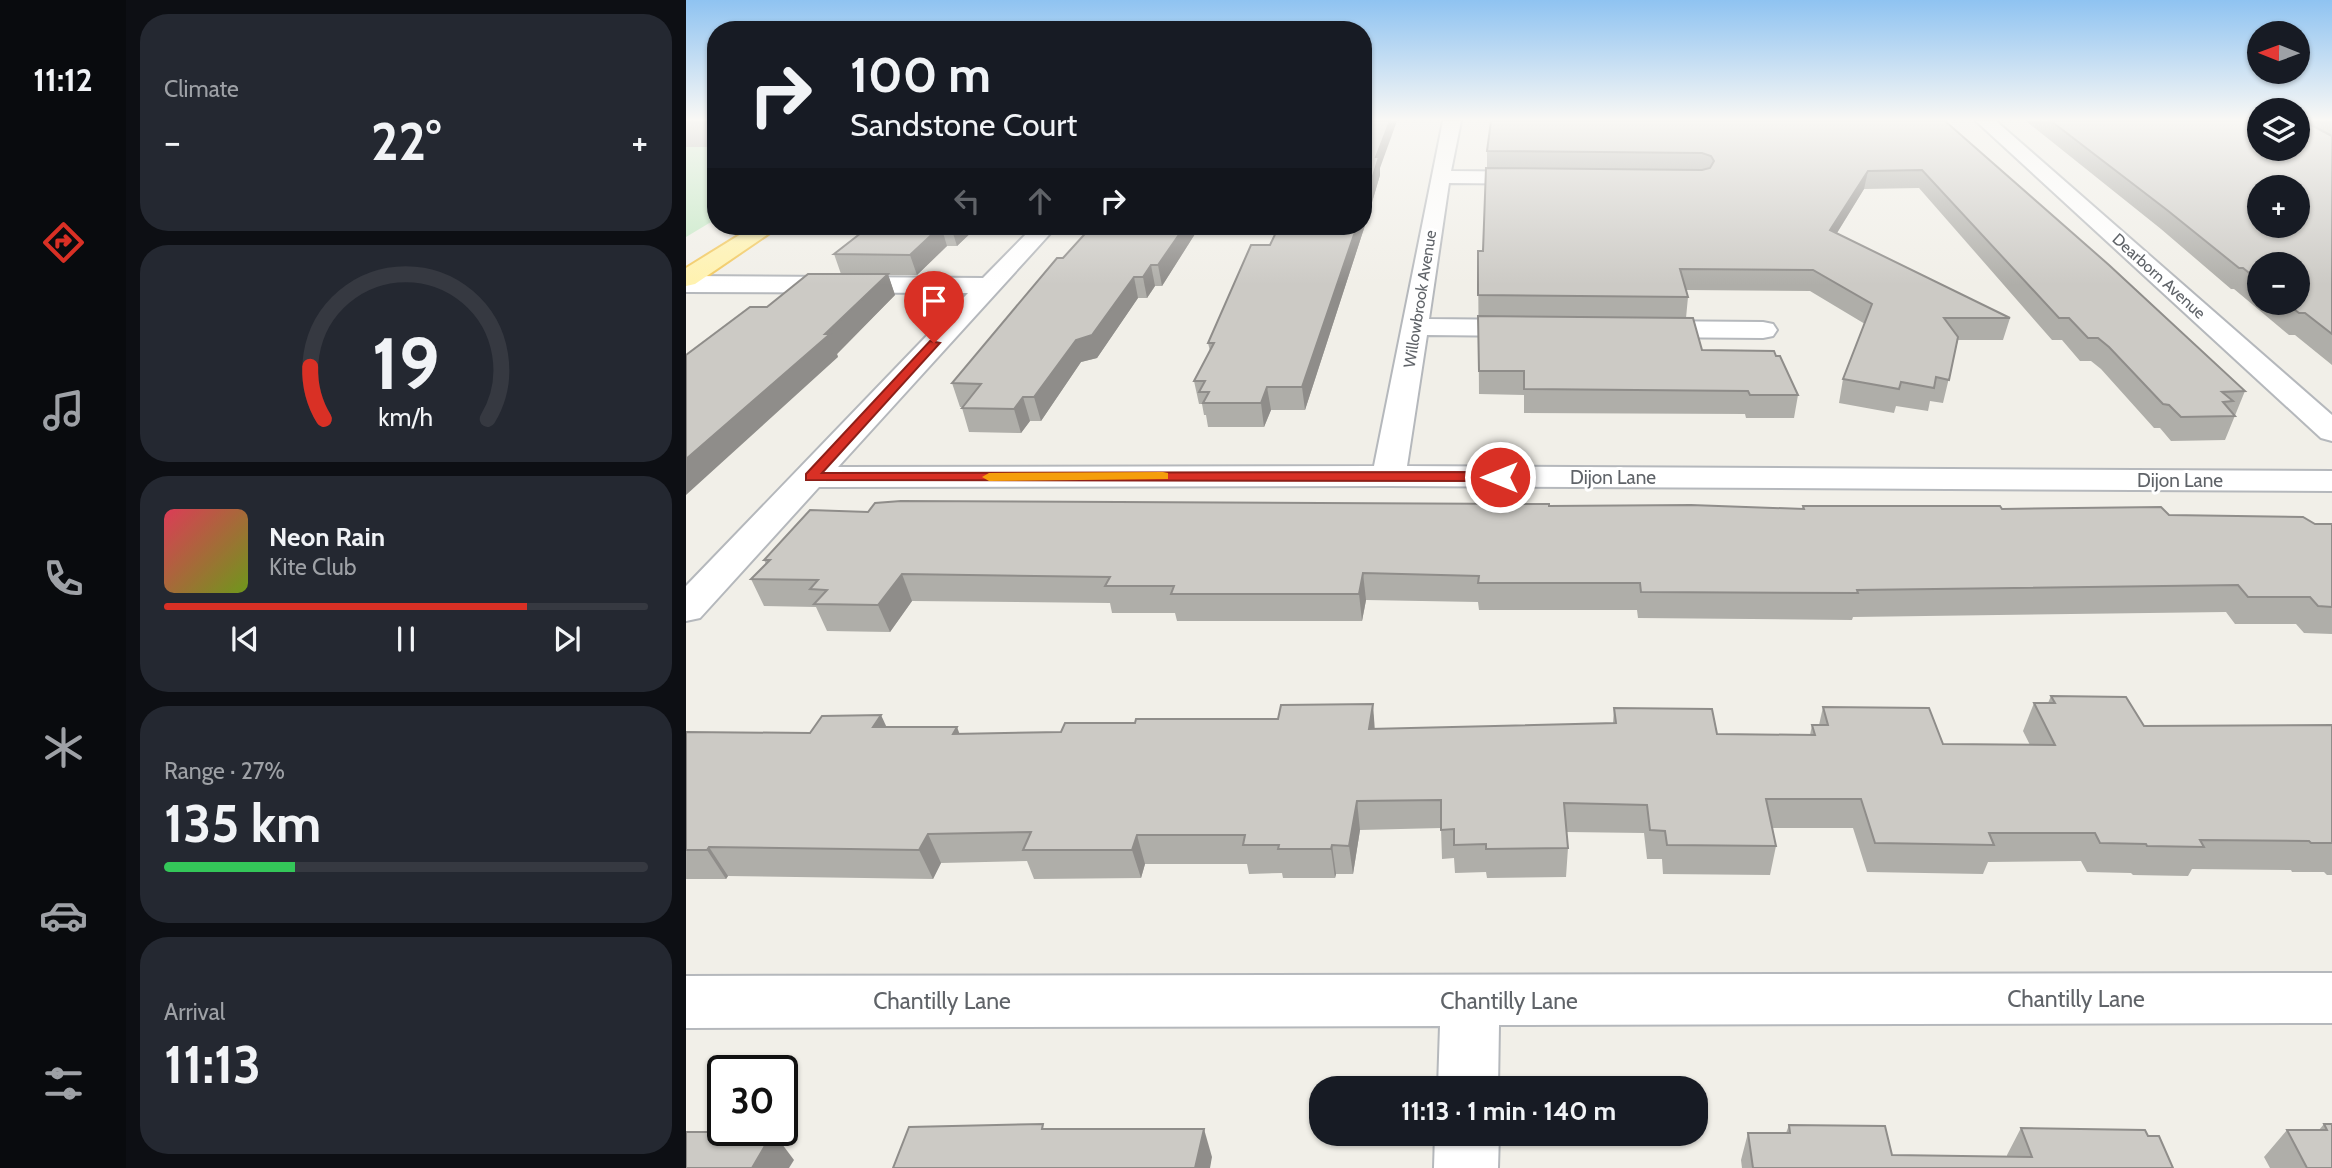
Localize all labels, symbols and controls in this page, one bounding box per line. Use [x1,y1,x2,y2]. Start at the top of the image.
north arrow [2247,21,2310,84]
map controls [2247,21,2310,315]
text: 100 m [850,45,991,104]
icon: right [735,49,826,140]
text: 11:12 [33,60,93,99]
text: Climate [164,75,239,103]
button: layers [2247,98,2310,161]
text: Sandstone Court [850,105,1077,144]
text: 22° [371,110,441,173]
text: − [164,118,181,165]
text: + [631,118,648,165]
button: + [2247,175,2310,238]
icon: left [948,182,986,220]
icon: ahead [1021,182,1059,220]
icon: right [1094,182,1132,220]
icon: directions [39,218,88,267]
street label: Willowbrook Avenue [1400,229,1440,369]
street label: Dearborn Avenue [2109,229,2209,323]
button: − [2247,252,2310,315]
pin [904,271,964,343]
icon: arrive [915,282,953,320]
text: 19 [372,320,440,408]
icon: music [39,386,88,435]
text: km/h [379,402,433,432]
position arrow [1463,440,1537,514]
street label: Dijon Lane [1570,466,1656,489]
street label: Dijon Lane [2137,469,2223,492]
text: Neon Rain [269,521,385,553]
text: Kite Club [269,553,356,581]
icon: phone [39,554,88,603]
icon: previous [226,620,264,658]
icon: pause [387,620,425,658]
icon: next [548,620,586,658]
icon: climate [39,723,88,772]
text: Range · 27% [164,757,285,785]
text: 135 km [164,792,321,855]
icon: car [39,891,88,940]
street label: Chantilly Lane [2007,985,2145,1013]
street label: Chantilly Lane [873,987,1011,1015]
street label: Chantilly Lane [1440,987,1578,1015]
text: Arrival [164,998,225,1026]
text: 11:13 [164,1033,261,1096]
speed limit sign: 30 [707,1055,798,1146]
icon: filters [39,1059,88,1108]
text: 11:13 · 1 min · 140 m [1401,1095,1616,1127]

